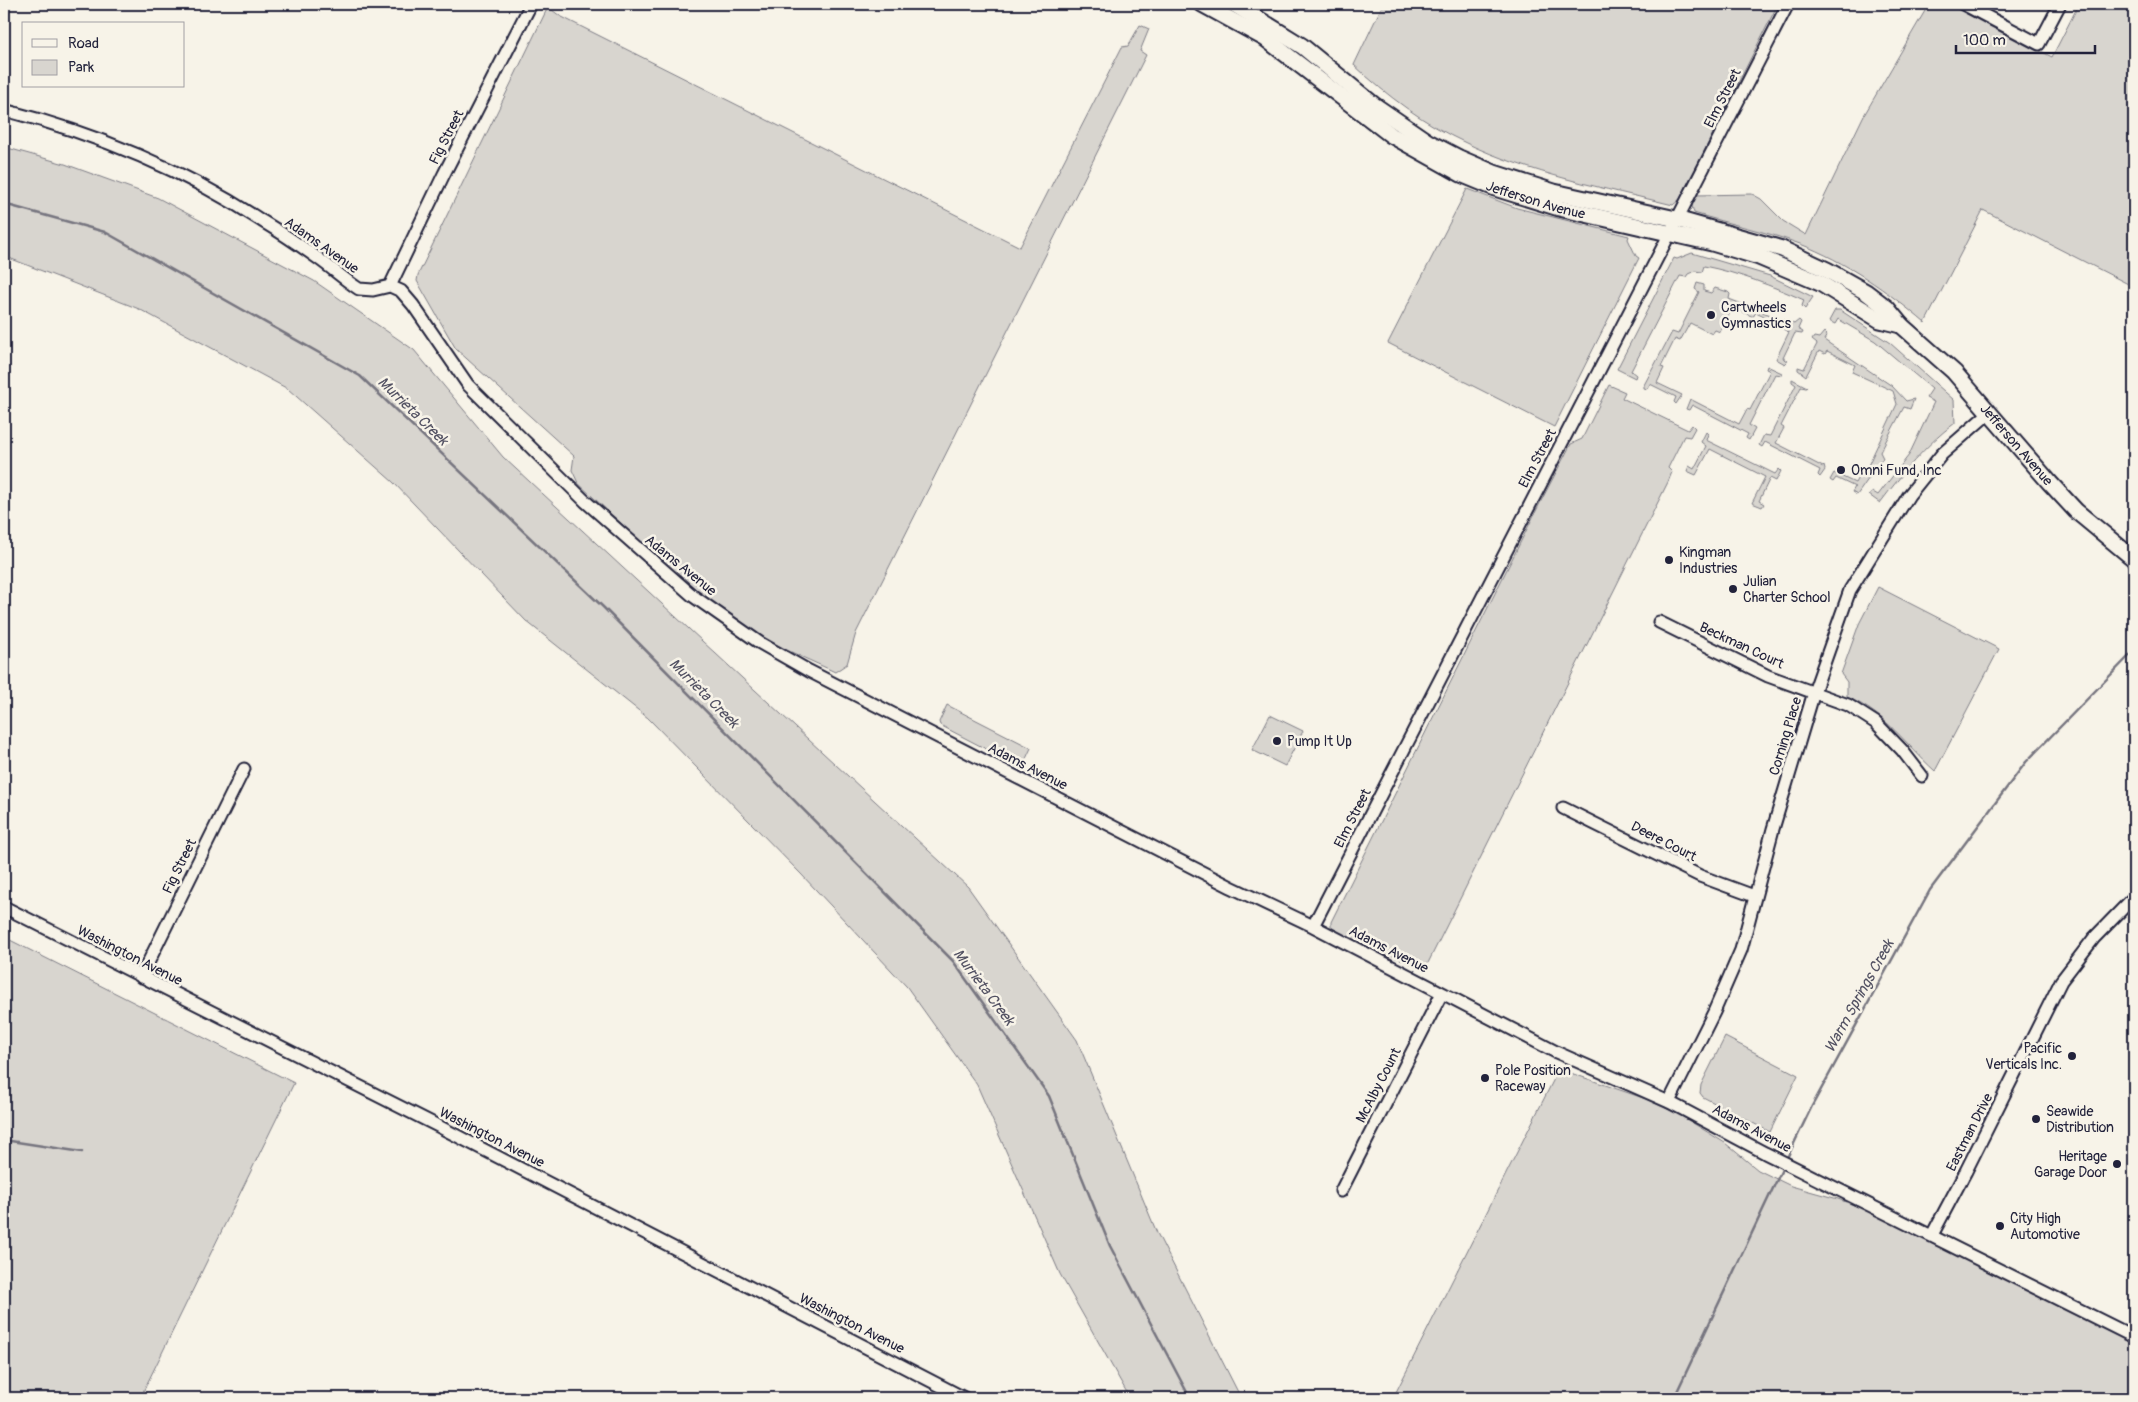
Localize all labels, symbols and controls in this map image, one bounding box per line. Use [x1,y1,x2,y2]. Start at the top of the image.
legend [22,22,185,88]
scale bar [1956,22,2094,54]
text: 100 m [1963,31,2006,50]
text: Road [68,34,99,53]
text: Park [68,58,95,77]
street label: Elm Street [1700,66,1745,131]
street label: Fig Street [425,107,468,167]
street label: Jefferson Avenue [1484,177,1587,223]
street label: Adams Avenue [281,213,362,277]
place label: Cartwheels Gymnastics [1721,299,1792,332]
marker: Cartwheels Gymnastics [1705,309,1717,321]
water label: Murrieta Creek [373,373,453,451]
street label: Jefferson Avenue [1976,401,2056,489]
street label: Elm Street [1515,426,1560,491]
place label: Omni Fund, Inc [1851,462,1942,479]
marker: Omni Fund, Inc [1835,464,1847,476]
street label: Adams Avenue [642,531,720,599]
place label: Kingman Industries [1679,544,1738,577]
marker: Kingman Industries [1663,554,1675,566]
place label: Julian Charter School [1743,573,1831,606]
marker: Julian Charter School [1727,583,1739,595]
street label: Beckman Court [1697,618,1787,673]
water label: Murrieta Creek [665,655,744,733]
street label: Corning Place [1766,695,1805,777]
place label: Pump It Up [1287,733,1352,750]
marker: Pump It Up [1271,735,1283,747]
street label: Adams Avenue [985,739,1070,794]
street label: Elm Street [1330,786,1375,851]
street label: Deere Court [1628,818,1700,865]
street label: Fig Street [159,836,200,896]
street label: Washington Avenue [74,922,185,989]
street label: Adams Avenue [1346,922,1431,977]
water label: Warm Springs Creek [1820,935,1899,1056]
water label: Murrieta Creek [949,945,1020,1031]
place label: Pacific Verticals Inc. [1985,1040,2062,1073]
street label: McAlby Count [1352,1044,1405,1126]
marker: Pacific Verticals Inc. [2066,1050,2078,1062]
place label: Pole Position Raceway [1495,1062,1571,1095]
marker: Pole Position Raceway [1479,1072,1491,1084]
street label: Eastman Drive [1943,1090,1996,1174]
street label: Adams Avenue [1709,1101,1794,1156]
place label: Seawide Distribution [2046,1103,2114,1136]
street label: Washington Avenue [436,1104,547,1171]
marker: Seawide Distribution [2030,1113,2042,1125]
place label: Heritage Garage Door [2034,1148,2107,1181]
marker: Heritage Garage Door [2111,1158,2123,1170]
place label: City High Automotive [2010,1210,2080,1243]
marker: City High Automotive [1994,1220,2006,1232]
street label: Washington Avenue [796,1290,907,1357]

